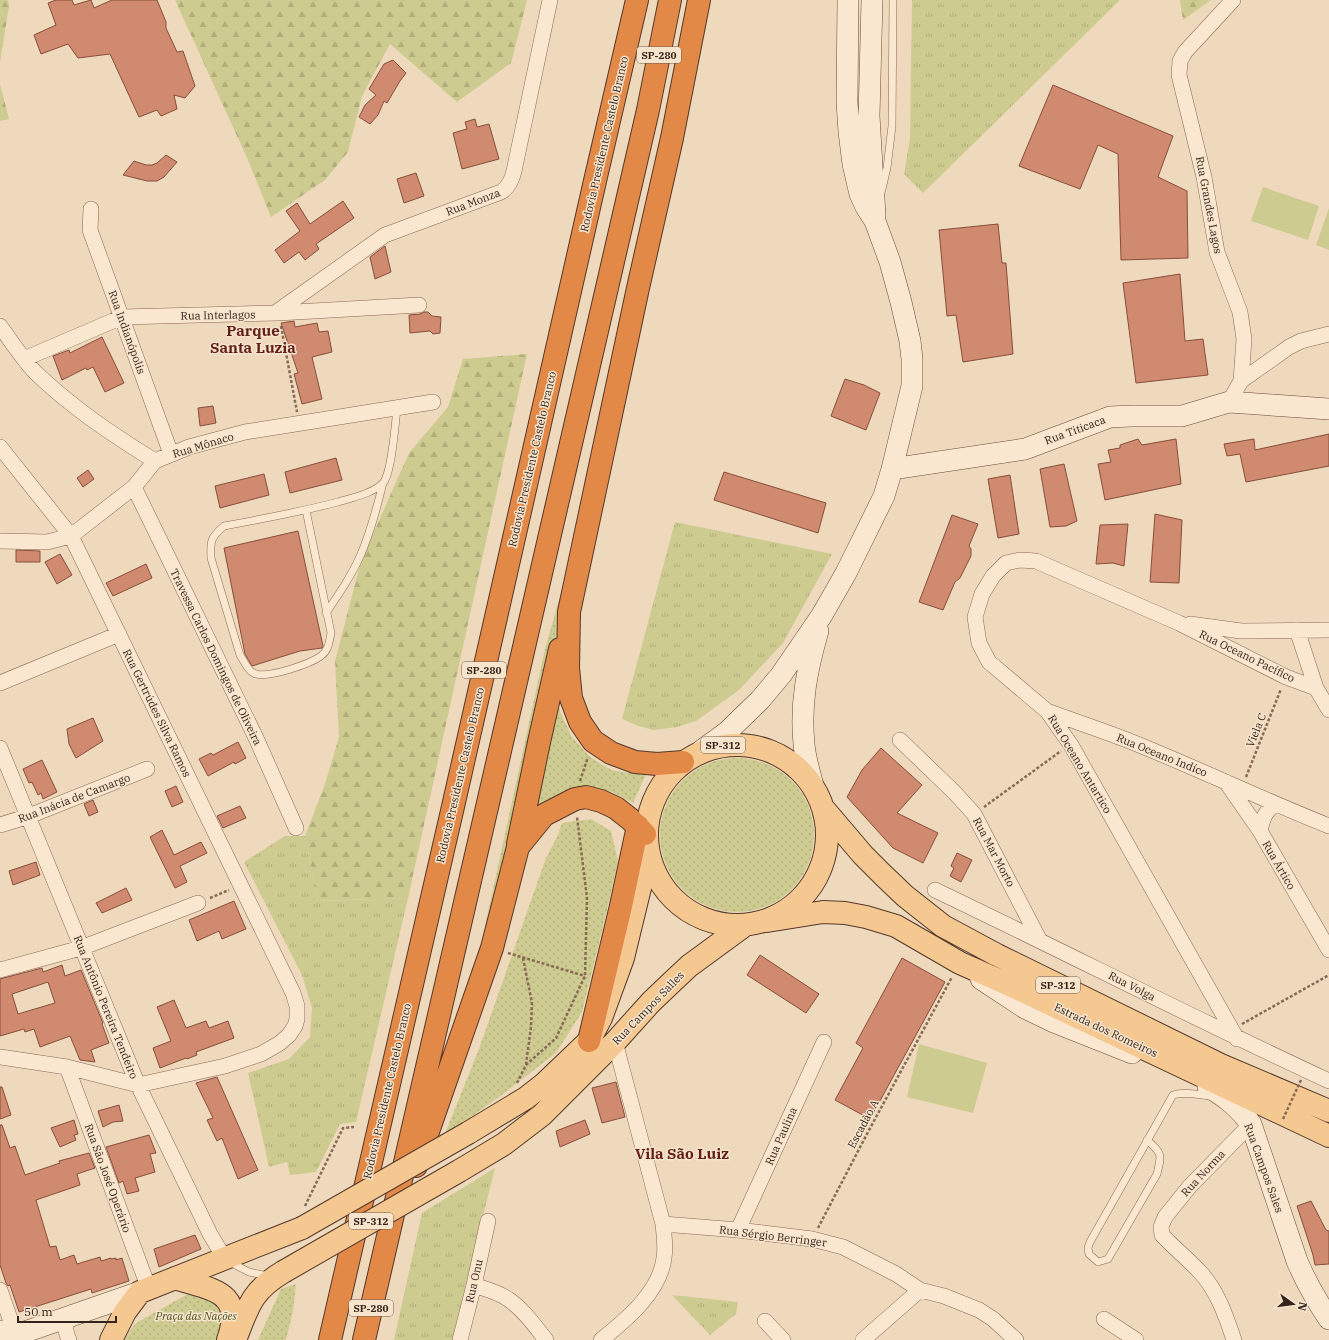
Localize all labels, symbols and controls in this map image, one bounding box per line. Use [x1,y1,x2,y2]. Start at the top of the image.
road number: SP-280 [637,47,681,63]
street label: Rodovia Presidente Castelo Branco [577,55,631,233]
street label: Rua Grandes Lagos [1193,155,1225,255]
street label: Rua Monza [444,185,502,219]
street label: Rua Indianópolis [105,288,149,376]
street label: Rua Interlagos [180,307,256,323]
district label: Parque Santa Luzia [210,321,296,357]
street label: Rodovia Presidente Castelo Branco [505,370,559,548]
street label: Rua Titicaca [1043,412,1107,448]
street label: Rua Mônaco [171,429,235,461]
street label: Travessa Carlos Domingos de Oliveira [167,566,265,748]
street label: Rua Oceano Pacífico [1197,627,1297,685]
street label: Rua Gertrúdes Silva Ramos [120,647,194,779]
road number: SP-280 [462,662,506,678]
street label: Rodovia Presidente Castelo Branco [433,686,487,864]
street label: Viela C [1243,711,1269,749]
street label: Rua Oceano Antartico [1045,712,1115,816]
street label: Rua Oceano Indíco [1115,730,1209,780]
road number: SP-312 [701,737,745,753]
street label: Rua Inácia de Camargo [16,770,132,826]
street label: Rua Mar Morto [970,815,1018,889]
street label: Rua Ártico [1259,838,1299,892]
street label: Rua Antônio Pereira Tendeiro [71,933,141,1081]
street label: Rua Campos Salles [609,968,687,1048]
street label: Rua Volga [1106,968,1158,1004]
road number: SP-312 [1036,977,1080,993]
street label: Estrada dos Romeiros [1052,1000,1160,1060]
street label: Rodovia Presidente Castelo Branco [360,1002,414,1180]
street label: Escadão A [844,1097,882,1151]
street label: Rua Paulina [762,1105,800,1167]
street label: Rua Campos Sales [1241,1121,1287,1215]
street label: Rua São José Operário [82,1122,134,1234]
district label: Vila São Luiz [635,1144,729,1163]
street label: Rua Norma [1178,1147,1228,1199]
road number: SP-312 [349,1213,393,1229]
street label: Rua Sérgio Berringer [718,1222,828,1250]
street label: Rua Onu [462,1258,486,1304]
north arrow [1273,1284,1313,1324]
scale bar [18,1298,116,1324]
road number: SP-280 [349,1300,393,1316]
text: N [1295,1301,1311,1313]
text: 50 m [24,1304,53,1319]
park label: Praça das Nações [154,1309,238,1323]

